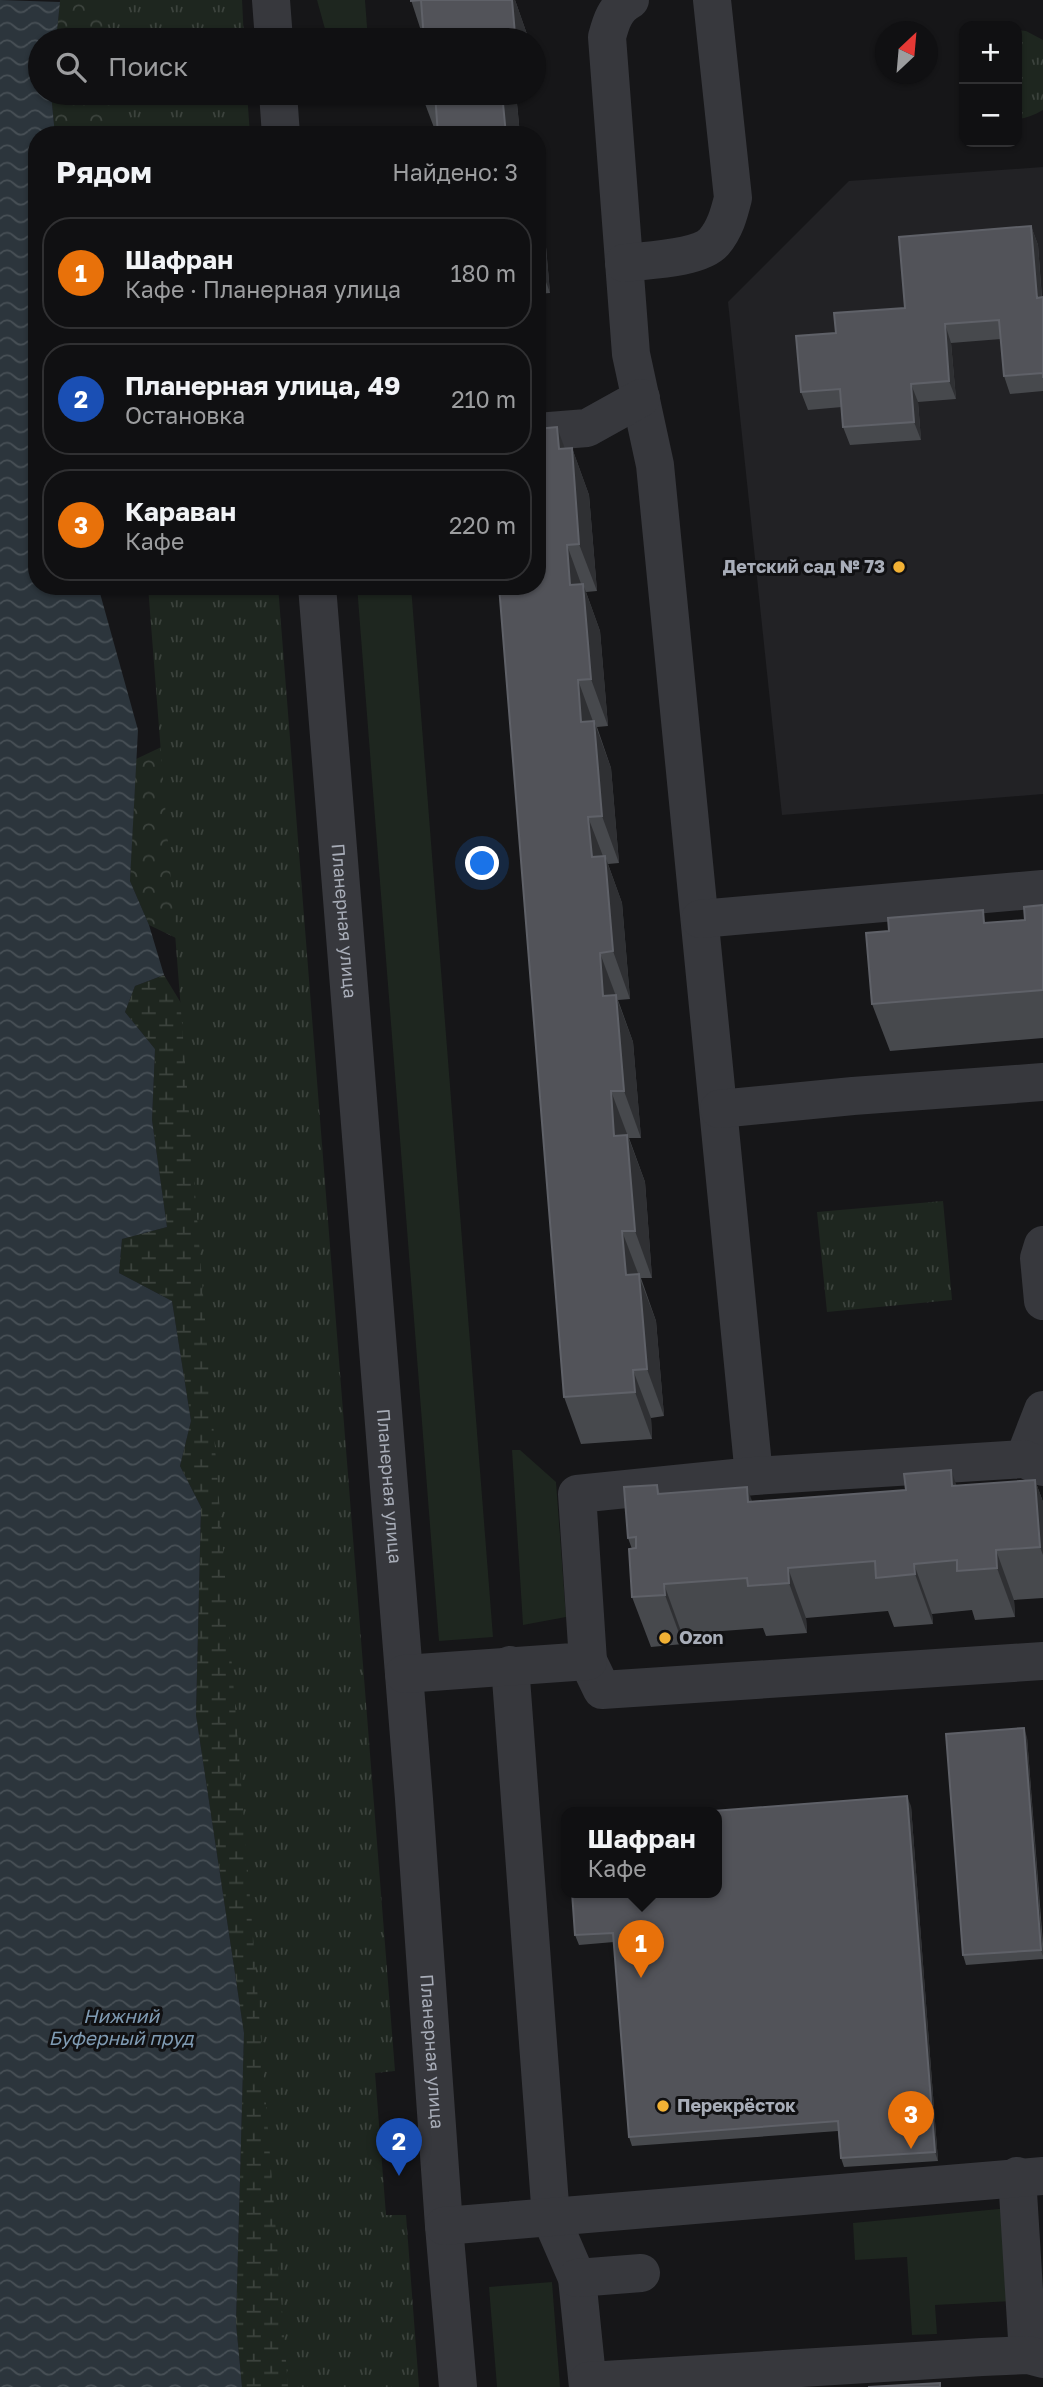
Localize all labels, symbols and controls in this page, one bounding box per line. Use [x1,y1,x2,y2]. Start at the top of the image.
north arrow [875,21,938,84]
map controls [959,21,1022,147]
button: + [959,21,1022,84]
search box [28,28,546,105]
icon: search [52,48,90,86]
text: Поиск [108,51,188,82]
button: − [959,84,1022,147]
text: Рядом [56,154,152,190]
text: Найдено: 3 [392,158,518,186]
text: Шафран [125,244,233,275]
text: 1 [75,259,87,287]
text: 180 m [450,259,516,287]
text: Кафе · Планерная улица [125,275,401,303]
text: Планерная улица, 49 [125,370,401,401]
text: 2 [74,385,88,413]
text: 210 m [451,385,516,413]
text: Остановка [125,401,245,429]
text: Караван [125,496,236,527]
text: 3 [74,511,88,539]
text: 220 m [449,511,516,539]
text: Кафе [125,527,184,555]
place label: Детский сад № 73 [723,555,885,577]
marker: Детский сад № 73 [891,559,907,575]
street label: Планерная улица [328,843,362,999]
your location [465,846,499,880]
street label: Планерная улица [373,1408,407,1564]
place label: Ozon [679,1626,724,1648]
marker: Ozon [657,1630,673,1646]
popup [561,1807,722,1898]
text: Шафран [587,1823,696,1854]
text: Кафе [587,1854,647,1882]
pin: 1 [618,1920,664,1978]
street label: Планерная улица [416,1973,449,2130]
water label: Нижний Буферный пруд [48,2004,195,2049]
pin: 3 [888,2091,934,2149]
place label: Перекрёсток [677,2094,796,2116]
marker: Перекрёсток [655,2098,671,2114]
pin: 2 [376,2118,422,2176]

